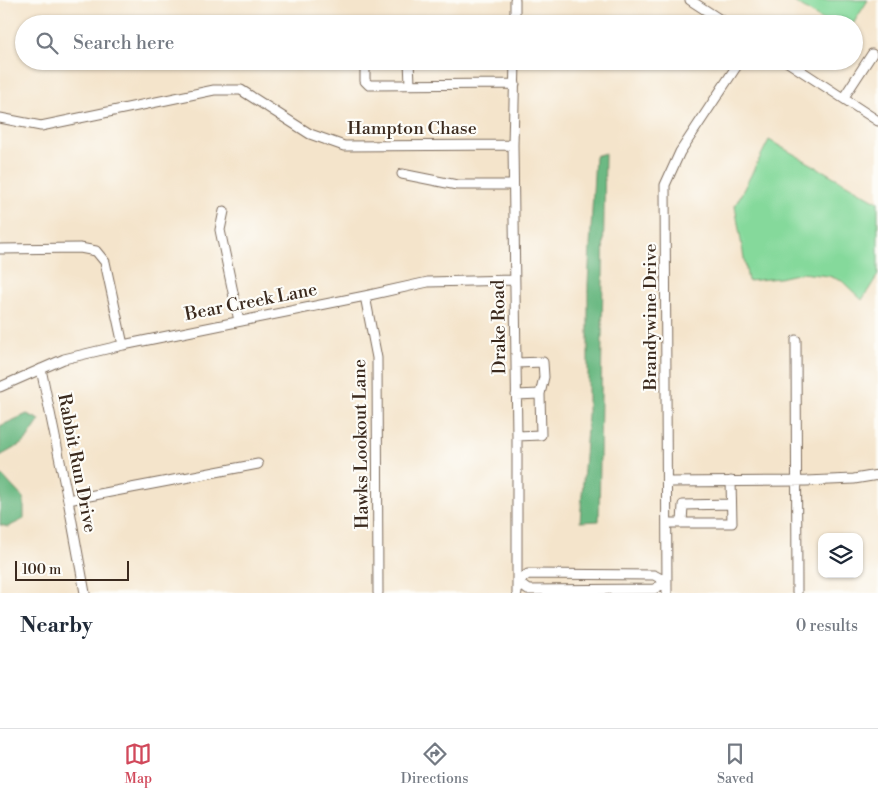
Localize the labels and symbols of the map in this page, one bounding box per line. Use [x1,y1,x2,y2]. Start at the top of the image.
street label: Hampton Chase [347,117,477,140]
street label: Brandywine Drive [639,243,662,392]
street label: Bear Creek Lane [182,278,319,326]
street label: Drake Road [487,279,511,374]
street label: Hawks Lookout Lane [348,359,374,529]
street label: Rabbit Run Drive [52,391,102,535]
scale bar [15,558,129,581]

